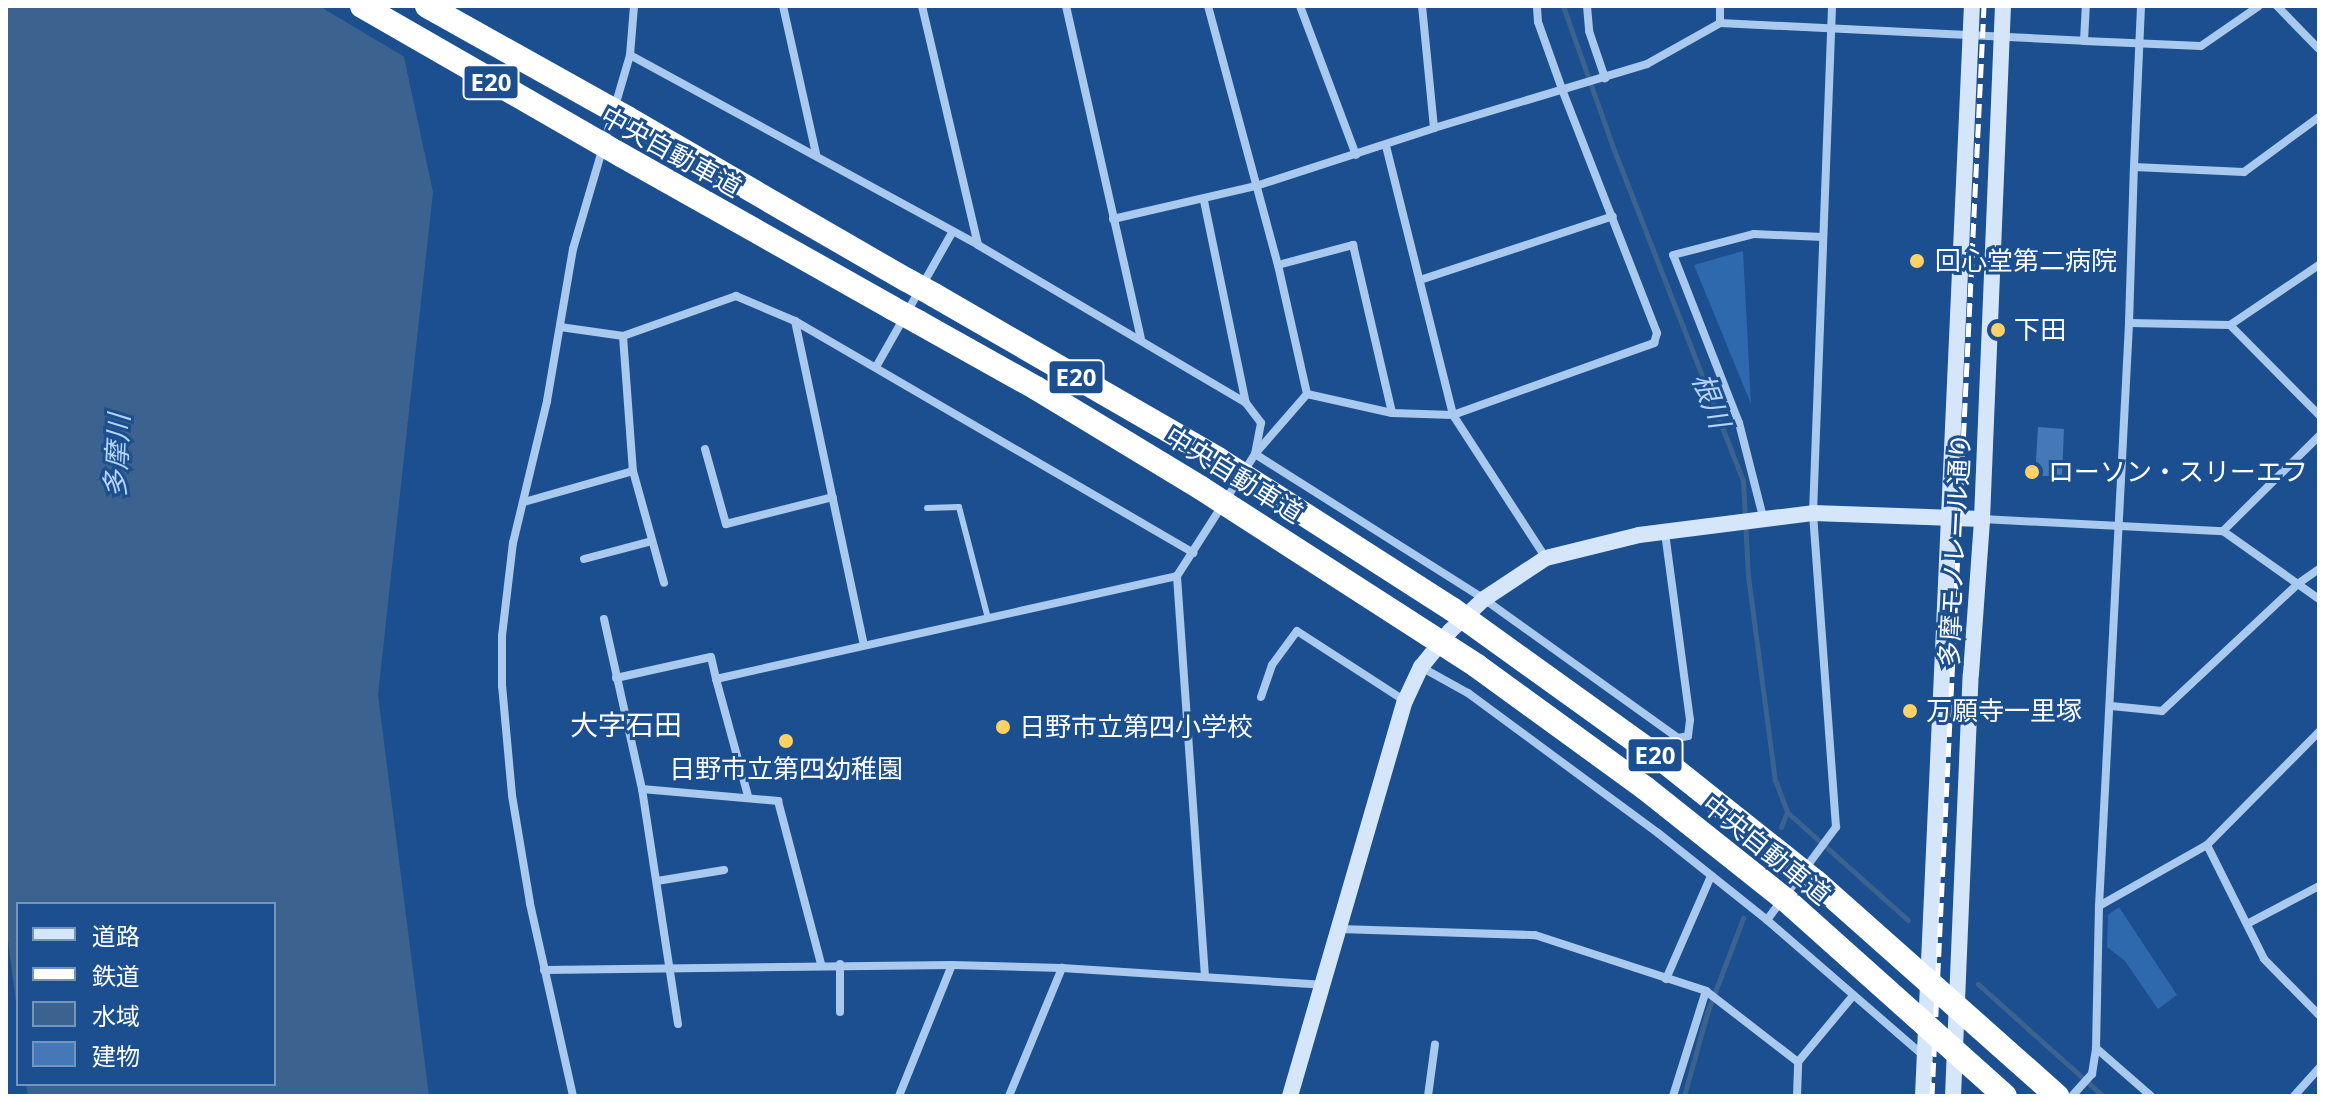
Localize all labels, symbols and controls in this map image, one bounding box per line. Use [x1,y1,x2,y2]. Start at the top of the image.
road number: E20 [461,62,521,102]
street label: 中央自動車道 [595,101,747,203]
place label: 回心堂第二病院 [1935,245,2117,277]
marker: 回心堂第二病院 [1906,250,1928,272]
place label: 下田 [2014,314,2066,346]
marker: 下田 [1989,321,2007,339]
road number: E20 [1046,357,1106,397]
water label: 根川 [1686,368,1738,432]
water label: 多摩川 [97,413,135,499]
street label: 中央自動車道 [1160,420,1308,530]
street label: 多摩モノレール通り [1933,432,1977,668]
place label: ローソン・スリーエフ [2048,456,2308,488]
marker: ローソン・スリーエフ [2023,463,2041,481]
place label: 万願寺一里塚 [1926,695,2082,727]
marker: 万願寺一里塚 [1901,702,1919,720]
district label: 大字石田 [570,707,682,741]
place label: 日野市立第四小学校 [1019,711,1253,743]
marker: 日野市立第四小学校 [994,718,1012,736]
marker: 日野市立第四幼稚園 [777,732,795,750]
road number: E20 [1625,735,1685,775]
place label: 日野市立第四幼稚園 [669,753,903,785]
street label: 中央自動車道 [1696,789,1836,911]
legend [16,902,276,1086]
text: 道路 [92,919,140,952]
text: 鉄道 [92,959,140,992]
text: 水域 [92,999,140,1032]
text: 建物 [92,1039,140,1072]

